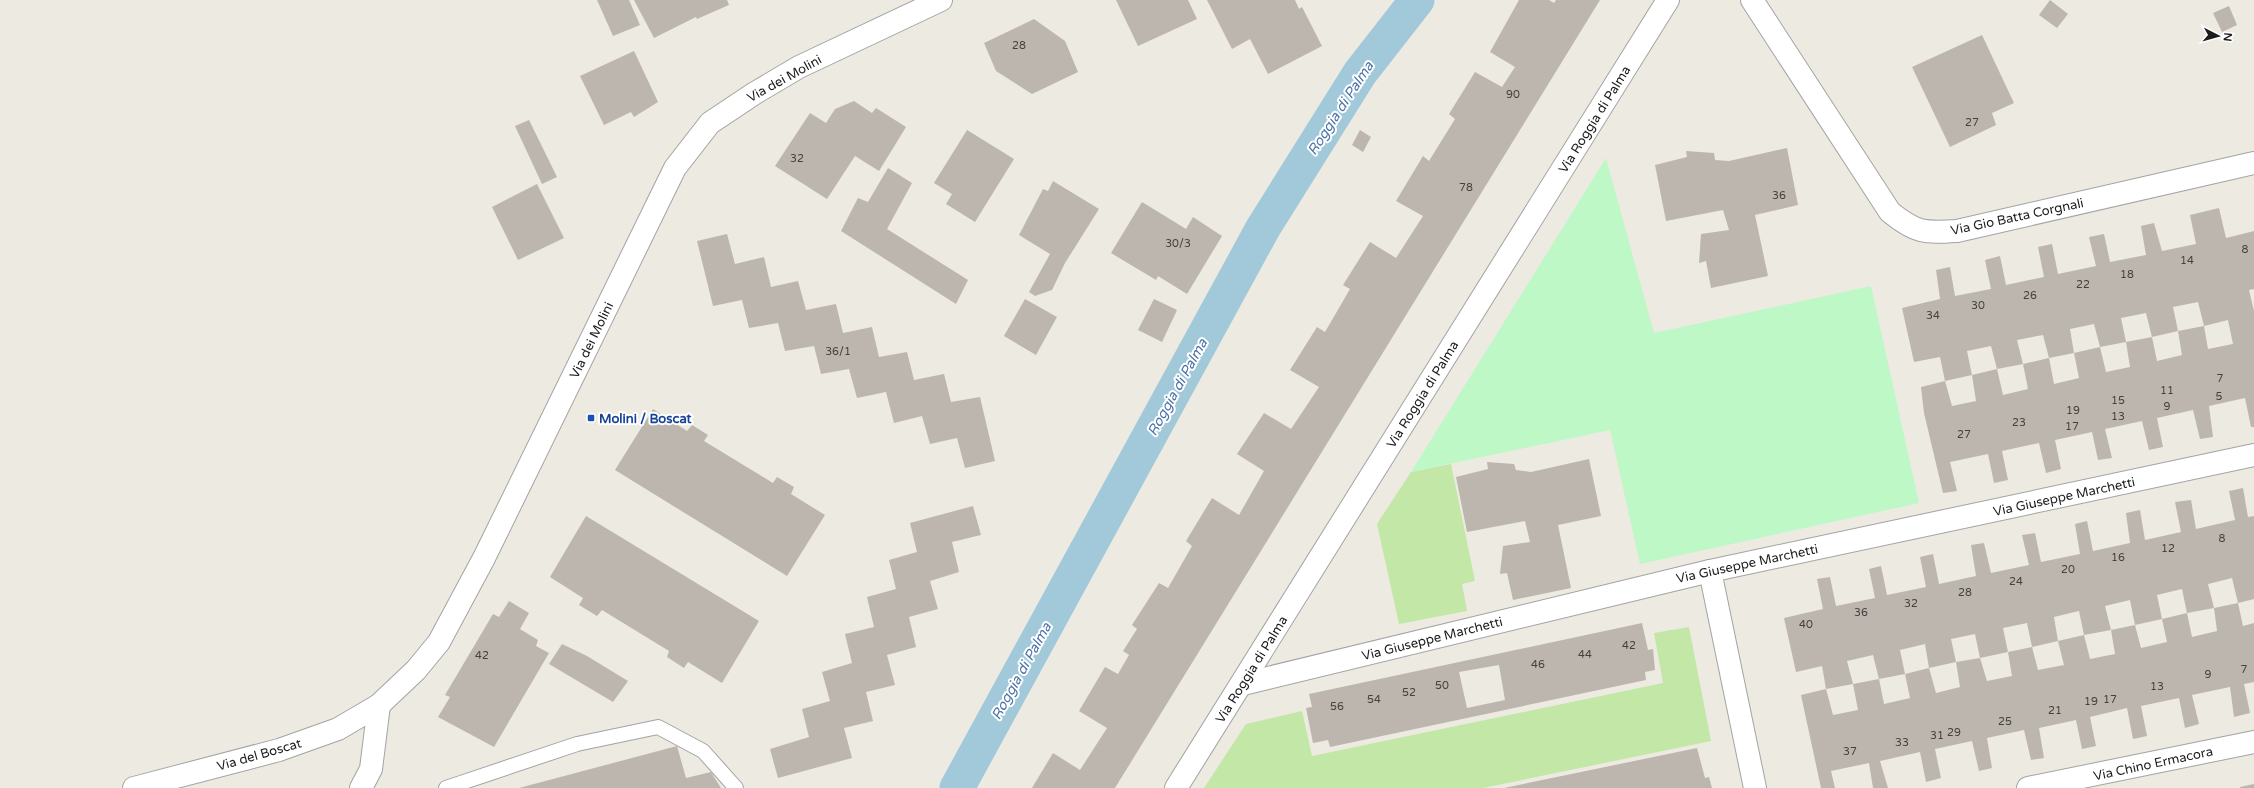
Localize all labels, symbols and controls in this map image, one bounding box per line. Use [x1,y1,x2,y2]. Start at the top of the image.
north arrow [2198,16,2238,56]
text: N [2221,32,2234,42]
house number: 28 [1012,39,1026,52]
street label: Via dei Molini [744,52,825,106]
water label: Roggia di Palma [1304,57,1378,158]
street label: Via Roggia di Palma [1555,63,1634,176]
house number: 90 [1506,88,1520,101]
house number: 27 [1965,116,1979,129]
house number: 32 [790,152,804,165]
house number: 78 [1459,181,1473,194]
house number: 36 [1772,189,1786,202]
street label: Via Gio Batta Corgnali [1949,195,2085,239]
house number: 30/3 [1165,237,1191,250]
house number: 8 [2242,243,2249,256]
house number: 14 [2180,254,2194,267]
house number: 18 [2120,268,2134,281]
house number: 22 [2076,278,2090,291]
house number: 26 [2023,289,2037,302]
house number: 30 [1971,299,1985,312]
street label: Via dei Molini [567,300,617,381]
house number: 34 [1926,309,1940,322]
water label: Roggia di Palma [1144,335,1212,439]
street label: Via Roggia di Palma [1383,338,1462,451]
house number: 36/1 [825,345,851,358]
house number: 7 [2217,372,2224,385]
house number: 11 [2160,384,2174,397]
house number: 5 [2216,390,2223,403]
house number: 15 [2111,394,2125,407]
house number: 9 [2164,400,2171,413]
house number: 19 [2066,404,2080,417]
house number: 13 [2111,410,2125,423]
place label: Molini / Boscat [599,411,692,427]
marker: Molini / Boscat [586,413,596,423]
house number: 23 [2012,416,2026,429]
house number: 17 [2065,420,2079,433]
house number: 27 [1957,428,1971,441]
street label: Via Giuseppe Marchetti [1992,474,2137,520]
house number: 8 [2219,532,2226,545]
street label: Via Giuseppe Marchetti [1675,541,1820,587]
house number: 12 [2161,542,2175,555]
house number: 16 [2111,551,2125,564]
house number: 20 [2061,563,2075,576]
house number: 24 [2009,575,2023,588]
house number: 28 [1958,586,1972,599]
house number: 32 [1904,597,1918,610]
house number: 36 [1854,606,1868,619]
street label: Via Roggia di Palma [1212,613,1291,726]
street label: Via Giuseppe Marchetti [1360,614,1504,664]
house number: 40 [1799,618,1813,631]
water label: Roggia di Palma [988,619,1056,723]
house number: 42 [1622,639,1636,652]
house number: 44 [1578,648,1592,661]
house number: 42 [475,649,489,662]
house number: 46 [1531,658,1545,671]
house number: 7 [2241,663,2248,676]
house number: 9 [2205,668,2212,681]
house number: 50 [1435,679,1449,692]
house number: 13 [2150,680,2164,693]
house number: 52 [1402,686,1416,699]
house number: 54 [1367,693,1381,706]
house number: 17 [2103,693,2117,706]
house number: 19 [2084,695,2098,708]
house number: 56 [1330,700,1344,713]
house number: 21 [2048,704,2062,717]
house number: 25 [1998,715,2012,728]
house number: 29 [1947,726,1961,739]
house number: 31 [1930,729,1944,742]
street label: Via del Boscat [215,735,303,775]
house number: 33 [1895,736,1909,749]
street label: Via Chino Ermacora [2092,744,2214,784]
house number: 37 [1843,745,1857,758]

